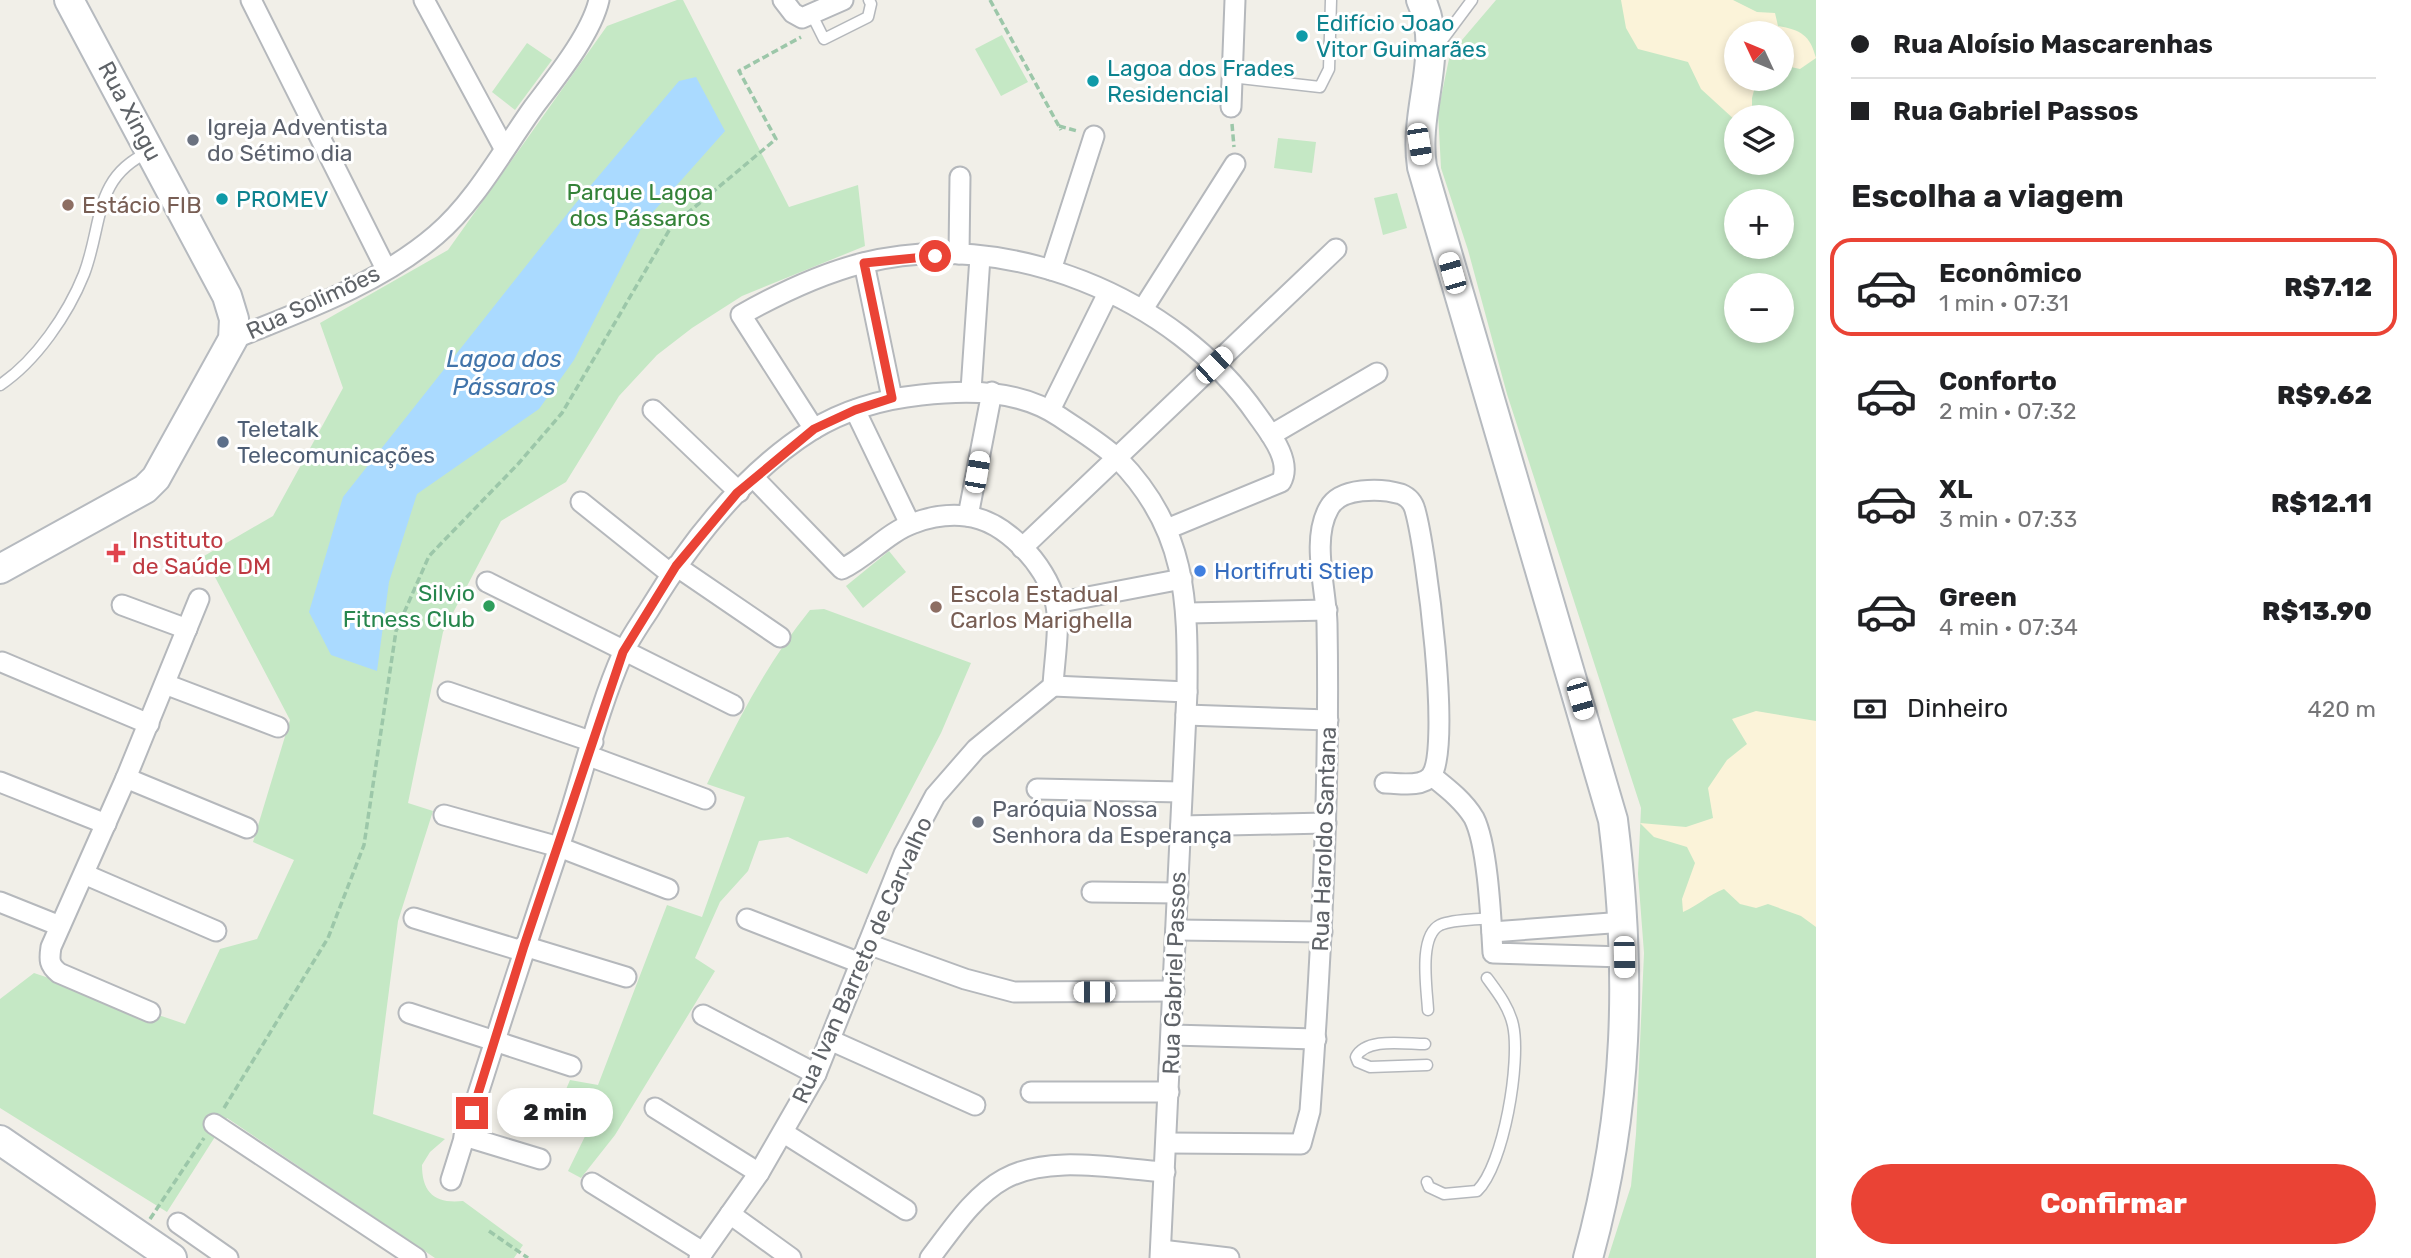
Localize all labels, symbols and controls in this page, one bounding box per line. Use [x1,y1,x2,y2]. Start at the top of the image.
place label: Edifício Joao Vitor Guimarães [1316,9,1487,63]
north arrow [1724,21,1794,91]
map controls [1724,21,1794,343]
marker: Edifício Joao Vitor Guimarães [1294,28,1310,44]
text: Rua Aloísio Mascarenhas [1893,29,2213,60]
place label: Lagoa dos Frades Residencial [1107,54,1295,108]
street label: Rua Xingu [92,56,168,166]
marker: Lagoa dos Frades Residencial [1085,73,1101,89]
text: Rua Gabriel Passos [1893,96,2138,127]
button: layers [1724,105,1794,175]
place label: Igreja Adventista do Sétimo dia [207,113,388,167]
car [1406,122,1433,166]
marker: Igreja Adventista do Sétimo dia [185,132,201,148]
text: Escolha a viagem [1851,177,2124,215]
park label: Parque Lagoa dos Pássaros [566,178,714,232]
place label: PROMEV [236,185,328,213]
button: + [1724,189,1794,259]
place label: Estácio FIB [82,191,202,219]
marker: PROMEV [214,191,230,207]
marker: Estácio FIB [60,197,76,213]
route start [919,240,951,272]
car [1437,250,1468,296]
icon: car [1855,256,1918,319]
text: Econômico [1939,258,2082,289]
street label: Rua Solimões [242,259,384,345]
text: R$7.12 [2284,272,2372,303]
button: − [1724,273,1794,343]
text: 1 min · 07:31 [1939,289,2069,317]
car [1192,343,1237,387]
water label: Lagoa dos Pássaros [446,345,562,401]
icon: car [1855,364,1918,427]
text: Conforto [1939,366,2057,397]
text: R$9.62 [2277,380,2372,411]
text: 2 min · 07:32 [1939,397,2077,425]
place label: Teletalk Telecomunicações [237,415,435,469]
marker: Teletalk Telecomunicações [215,434,231,450]
car [964,449,991,495]
icon: car [1855,472,1918,535]
text: XL [1939,474,1972,505]
text: R$12.11 [2271,488,2372,519]
text: 3 min · 07:33 [1939,505,2077,533]
place label: Instituto de Saúde DM [132,526,271,580]
marker: Instituto de Saúde DM [106,543,126,563]
place label: Hortifruti Stiep [1214,557,1374,585]
marker: Hortifruti Stiep [1192,563,1208,579]
place label: Silvio Fitness Club [343,579,475,633]
place label: Escola Estadual Carlos Marighella [950,580,1133,634]
icon: car [1855,580,1918,643]
text: Green [1939,582,2017,613]
text: R$13.90 [2262,596,2372,627]
marker: Silvio Fitness Club [481,598,497,614]
marker: Escola Estadual Carlos Marighella [928,599,944,615]
text: 4 min · 07:34 [1939,613,2078,641]
car [1565,676,1596,722]
icon: cash [1851,690,1889,728]
text: Dinheiro [1907,693,2008,724]
text: 420 m [2308,695,2376,723]
street label: Rua Haroldo Santana [1306,726,1342,952]
place label: Paróquia Nossa Senhora da Esperança [992,795,1232,849]
street label: Rua Ivan Barreto de Carvalho [786,812,938,1108]
marker: Paróquia Nossa Senhora da Esperança [970,814,986,830]
street label: Rua Gabriel Passos [1156,871,1192,1075]
car [1614,936,1635,978]
car [1074,982,1116,1003]
callout: 2 min [496,1088,612,1138]
route end [456,1097,488,1129]
text: 2 min [523,1098,587,1126]
button: Confirmar [1851,1164,2376,1244]

